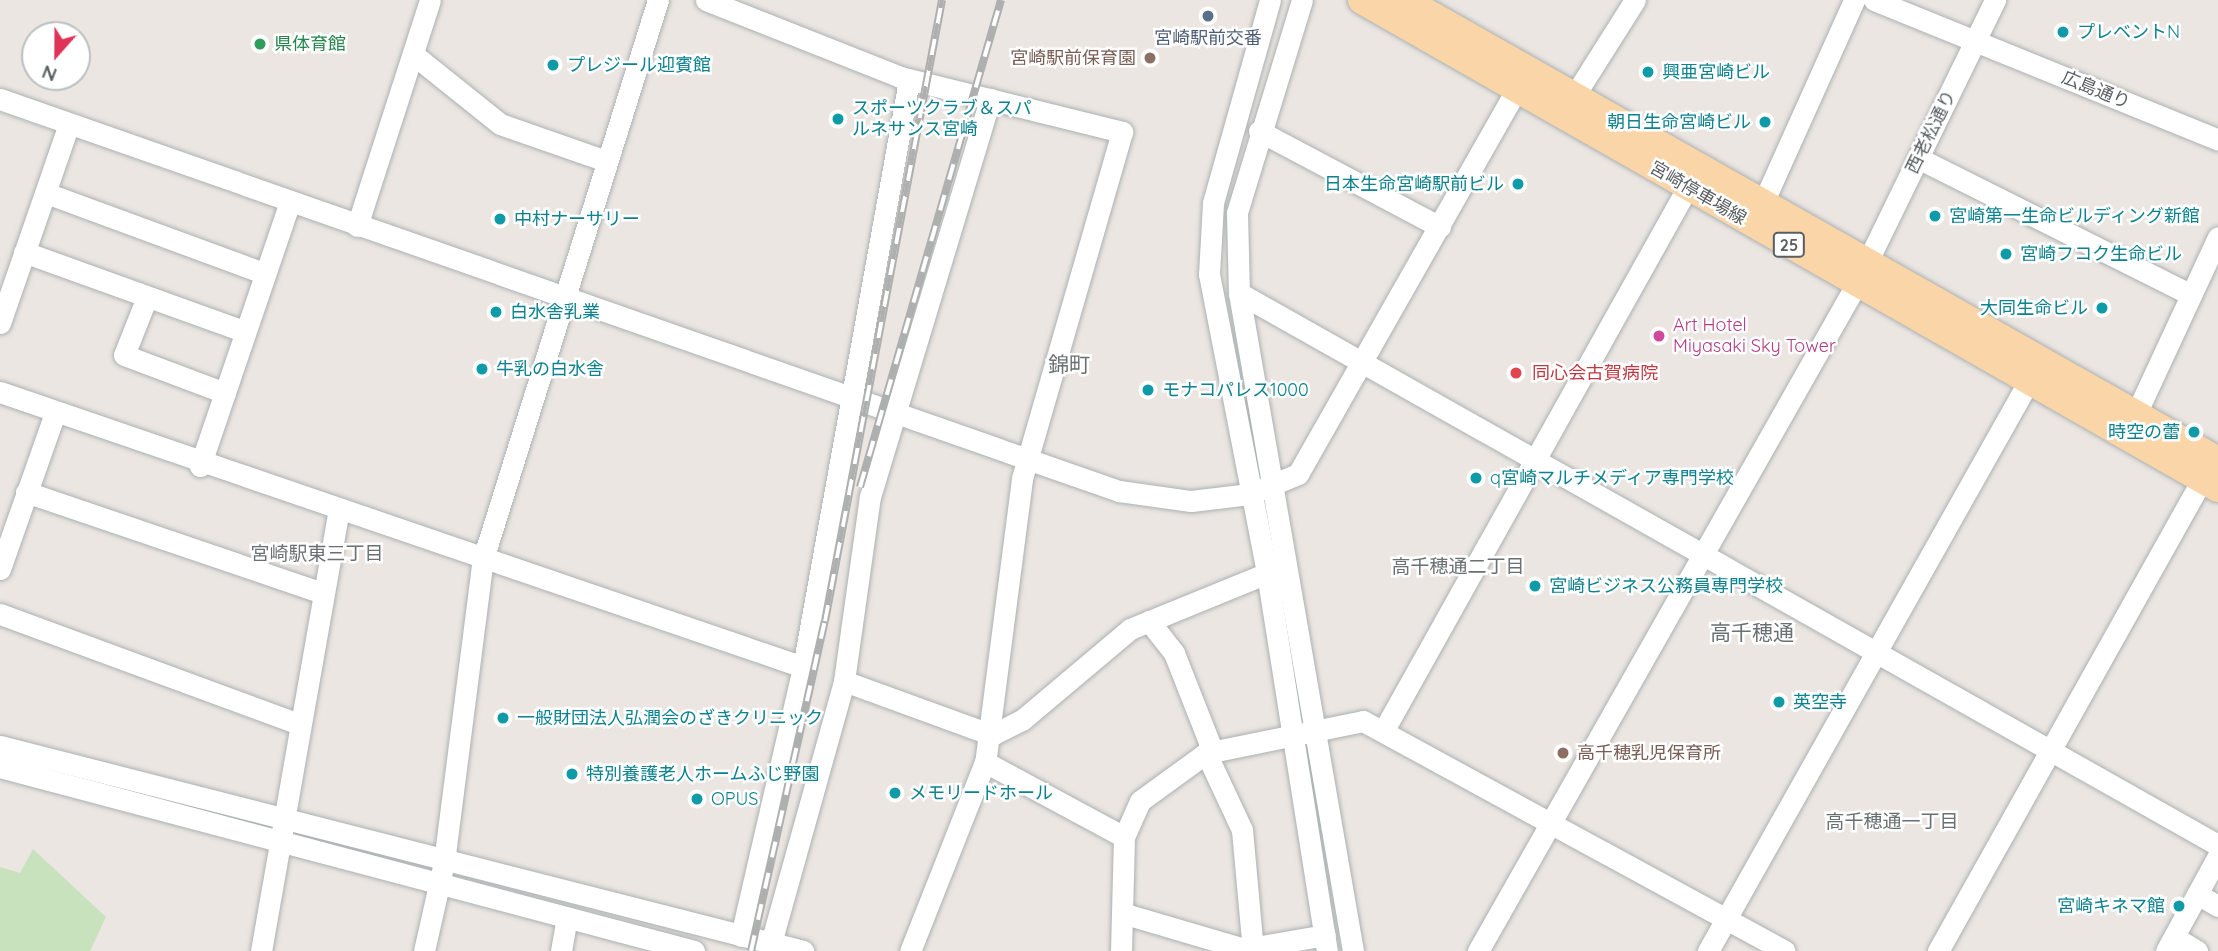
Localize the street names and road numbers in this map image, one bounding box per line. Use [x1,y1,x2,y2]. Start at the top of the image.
street label: 広島通り [2059,67,2133,113]
street label: 西老松通り [1902,87,1960,177]
street label: 宮崎停車場線 [1646,157,1750,229]
road number: 25 [1772,232,1806,258]

